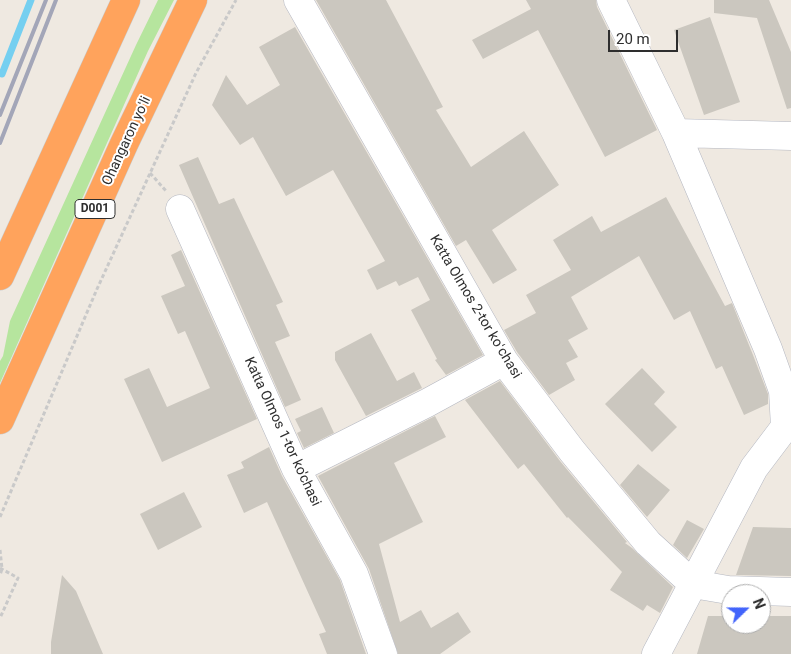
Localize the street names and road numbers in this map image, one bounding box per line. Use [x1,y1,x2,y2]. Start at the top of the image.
street label: Ohangaron yoʻli [99,94,155,188]
road number: D001 [75,200,115,218]
street label: Katta Olmos 2-tor koʻchasi [425,232,525,382]
street label: Katta Olmos 1-tor ko'chasi [240,355,324,509]

